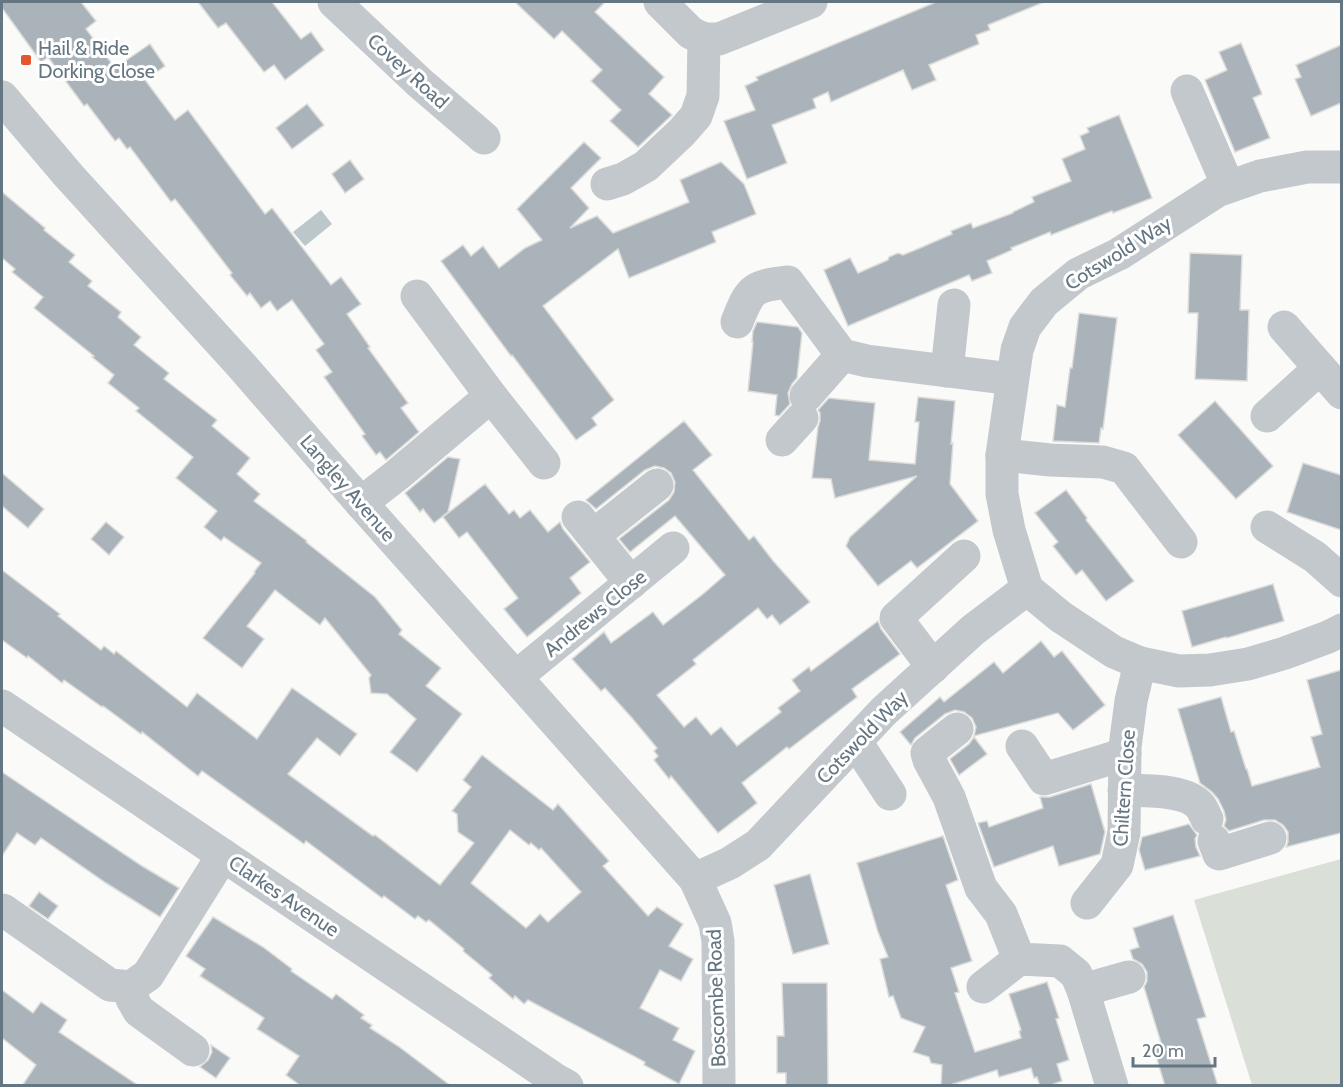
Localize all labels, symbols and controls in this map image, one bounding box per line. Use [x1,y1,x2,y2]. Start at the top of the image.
street label: Covey Road [363,28,453,114]
place label: Hail & Ride Dorking Close [38,36,155,83]
marker: Hail & Ride Dorking Close [19,53,33,67]
street label: Cotswold Way [1060,211,1176,295]
street label: Langley Avenue [295,430,401,546]
street label: Andrews Close [539,564,651,662]
street label: Cotswold Way [811,685,913,789]
street label: Chiltern Close [1108,729,1140,847]
street label: Clarkes Avenue [224,850,344,942]
street label: Boscombe Road [702,929,730,1067]
scale bar [1133,1030,1216,1068]
text: 20 m [1142,1040,1184,1062]

